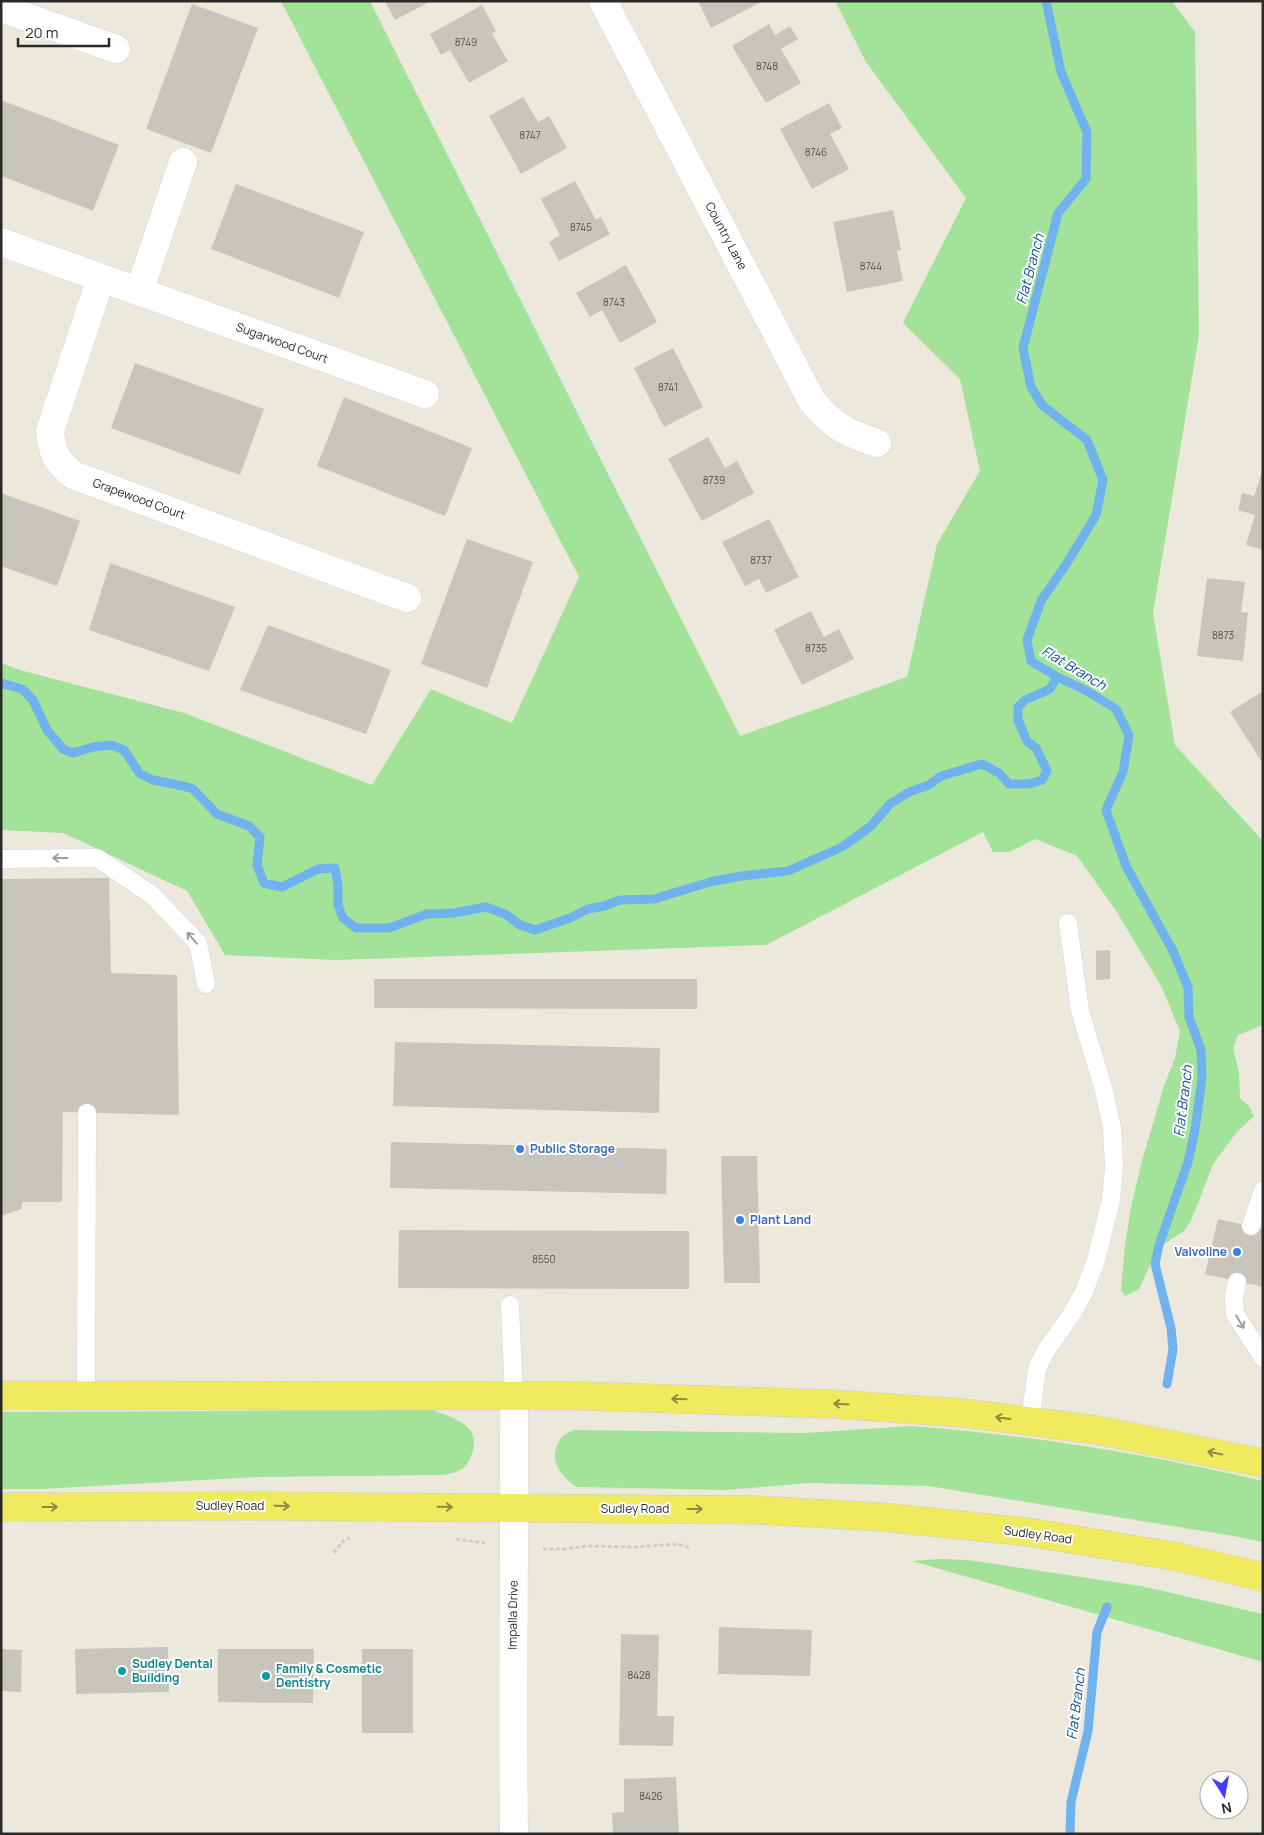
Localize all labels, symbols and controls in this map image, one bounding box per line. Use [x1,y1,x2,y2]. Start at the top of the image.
scale bar [18,15,109,47]
text: 20 m [25,22,58,43]
house number: 8749 [455,35,477,49]
house number: 8748 [756,59,778,73]
house number: 8747 [519,128,541,142]
house number: 8746 [805,145,827,159]
street label: Country Lane [701,199,751,273]
house number: 8745 [570,220,592,234]
water label: Flat Branch [1011,231,1048,306]
house number: 8744 [860,259,882,273]
house number: 8743 [603,295,625,309]
street label: Sugarwood Court [234,318,331,367]
house number: 8741 [658,380,678,394]
house number: 8739 [703,473,725,487]
street label: Grapewood Court [90,474,188,523]
house number: 8737 [750,553,772,567]
house number: 8873 [1212,628,1234,642]
house number: 8735 [805,641,827,655]
water label: Flat Branch [1039,641,1111,695]
one-way arrow [52,853,68,863]
one-way arrow [186,931,198,944]
water label: Flat Branch [1169,1063,1196,1138]
place label: Public Storage [530,1140,615,1157]
marker: Public Storage [514,1143,526,1155]
place label: Plant Land [750,1211,811,1228]
marker: Plant Land [734,1214,746,1226]
place label: Valvoline [1174,1243,1227,1260]
marker: Valvoline [1231,1246,1243,1258]
house number: 8550 [532,1252,556,1266]
one-way arrow [1236,1315,1246,1329]
one-way arrow [671,1394,687,1404]
one-way arrow [833,1400,849,1409]
one-way arrow [995,1413,1011,1423]
one-way arrow [1207,1447,1223,1457]
street label: Sudley Road [196,1497,264,1514]
street label: Sudley Road [601,1500,669,1517]
one-way arrow [274,1501,290,1511]
one-way arrow [42,1502,58,1512]
one-way arrow [436,1502,453,1512]
one-way arrow [686,1504,703,1514]
street label: Sudley Road [1003,1521,1073,1548]
street label: Impalla Drive [503,1580,522,1650]
place label: Sudley Dental Building [132,1655,213,1686]
place label: Family & Cosmetic Dentistry [276,1660,382,1691]
marker: Sudley Dental Building [116,1665,128,1677]
water label: Flat Branch [1062,1666,1089,1741]
house number: 8428 [627,1668,651,1682]
marker: Family & Cosmetic Dentistry [260,1670,272,1682]
north arrow [1199,1770,1249,1820]
house number: 8426 [639,1789,663,1803]
text: N [1220,1798,1233,1819]

